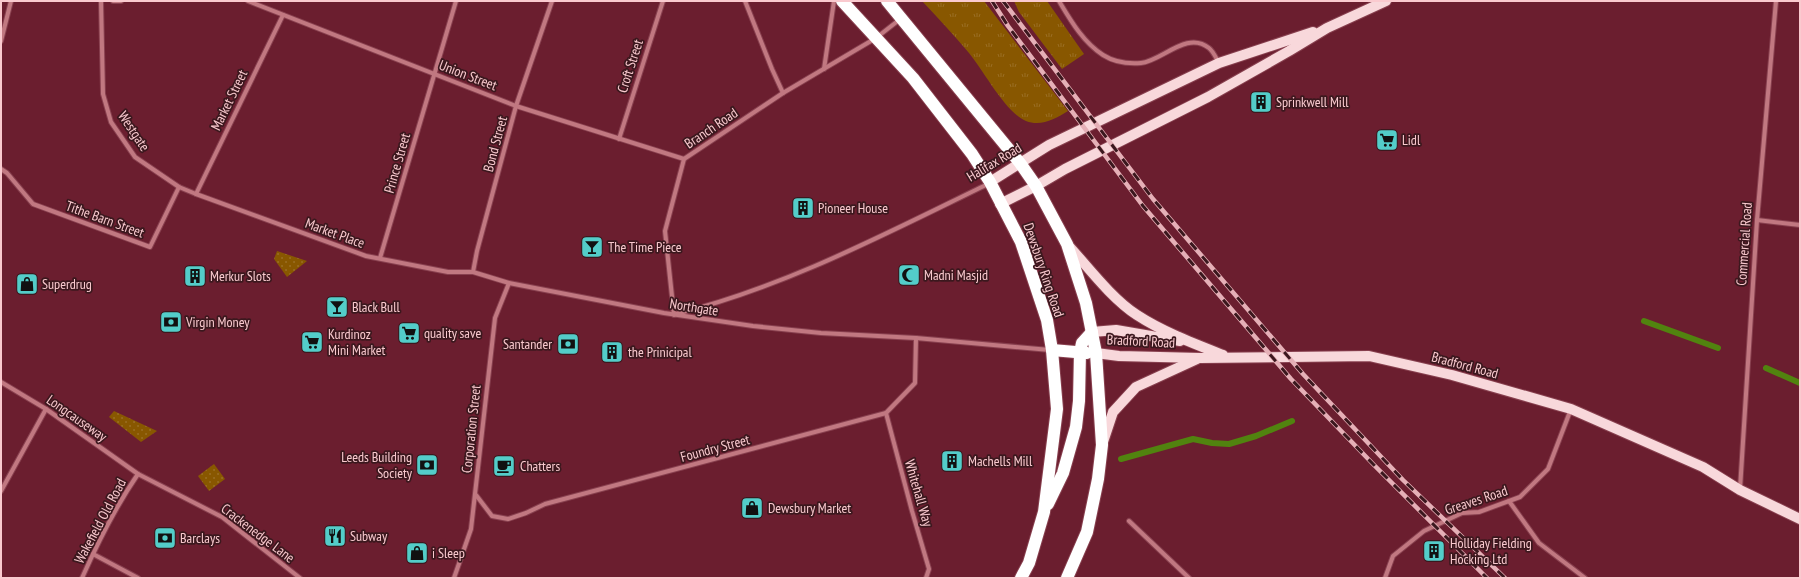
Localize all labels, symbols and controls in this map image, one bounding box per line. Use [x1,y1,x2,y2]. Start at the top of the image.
street label: Croft Street [613,37,647,95]
street label: Union Street [436,56,500,94]
street label: Market Street [207,67,251,133]
building icon: Sprinkwell Mill [1248,89,1274,115]
place label: Sprinkwell Mill [1276,93,1349,111]
street label: Branch Road [681,104,741,152]
street label: Westgate [114,108,154,155]
street label: Bond Street [479,114,511,174]
supermarket icon: Lidl [1374,127,1400,153]
street label: Prince Street [380,131,414,195]
place label: Lidl [1402,131,1421,149]
street label: Halifax Road [963,139,1025,185]
building icon: Pioneer House [790,195,816,221]
street label: Tithe Barn Street [63,196,147,242]
place label: Pioneer House [818,199,888,217]
street label: Commercial Road [1732,202,1756,286]
street label: Market Place [303,214,367,252]
street label: Dewsbury Ring Road [1019,220,1069,320]
bar icon: The Time Piece [579,234,605,260]
place label: The Time Piece [608,238,682,256]
mosque icon: Madni Masjid [896,262,922,288]
building icon: Merkur Slots [182,263,208,289]
place label: Madni Masjid [924,266,988,284]
place label: Merkur Slots [210,267,271,285]
shop icon: Superdrug [14,271,40,297]
place label: Superdrug [42,275,92,293]
bar icon: Black Bull [324,294,350,320]
street label: Northgate [668,294,720,320]
place label: Black Bull [352,298,400,316]
bank icon: Virgin Money [158,309,184,335]
place label: Virgin Money [185,313,250,331]
supermarket icon: quality save [396,320,422,346]
place label: quality save [424,324,481,342]
place label: Kurdinoz Mini Market [328,325,386,359]
supermarket icon: Kurdinoz Mini Market [299,329,325,355]
street label: Bradford Road [1106,330,1176,352]
bank icon: Santander [555,331,581,357]
place label: Santander [503,335,552,353]
building icon: the Prinicipal [599,339,625,365]
place label: the Prinicipal [628,343,692,361]
street label: Bradford Road [1430,347,1500,383]
street label: Corporation Street [457,384,485,474]
street label: Longcauseway [43,391,111,446]
street label: Foundry Street [678,430,752,466]
place label: Leeds Building Society [341,448,413,482]
building icon: Machells Mill [939,448,965,474]
bank icon: Leeds Building Society [414,452,440,478]
place label: Machells Mill [968,452,1033,470]
cafe icon: Chatters [491,453,517,479]
place label: Chatters [520,457,560,475]
street label: Whitehall Way [901,457,937,529]
street label: Wakefield Old Road [70,475,130,567]
street label: Greaves Road [1442,481,1510,519]
shop icon: Dewsbury Market [739,495,765,521]
street label: Crackenedge Lane [218,499,299,567]
place label: Dewsbury Market [768,499,851,517]
restaurant icon: Subway [322,523,348,549]
bank icon: Barclays [152,525,178,551]
place label: Subway [350,527,388,545]
place label: Barclays [180,529,220,547]
place label: Holliday Fielding Hocking Ltd [1450,534,1532,568]
building icon: Holliday Fielding Hocking Ltd [1421,538,1447,564]
shop icon: i Sleep [404,540,430,566]
place label: i Sleep [432,544,465,562]

